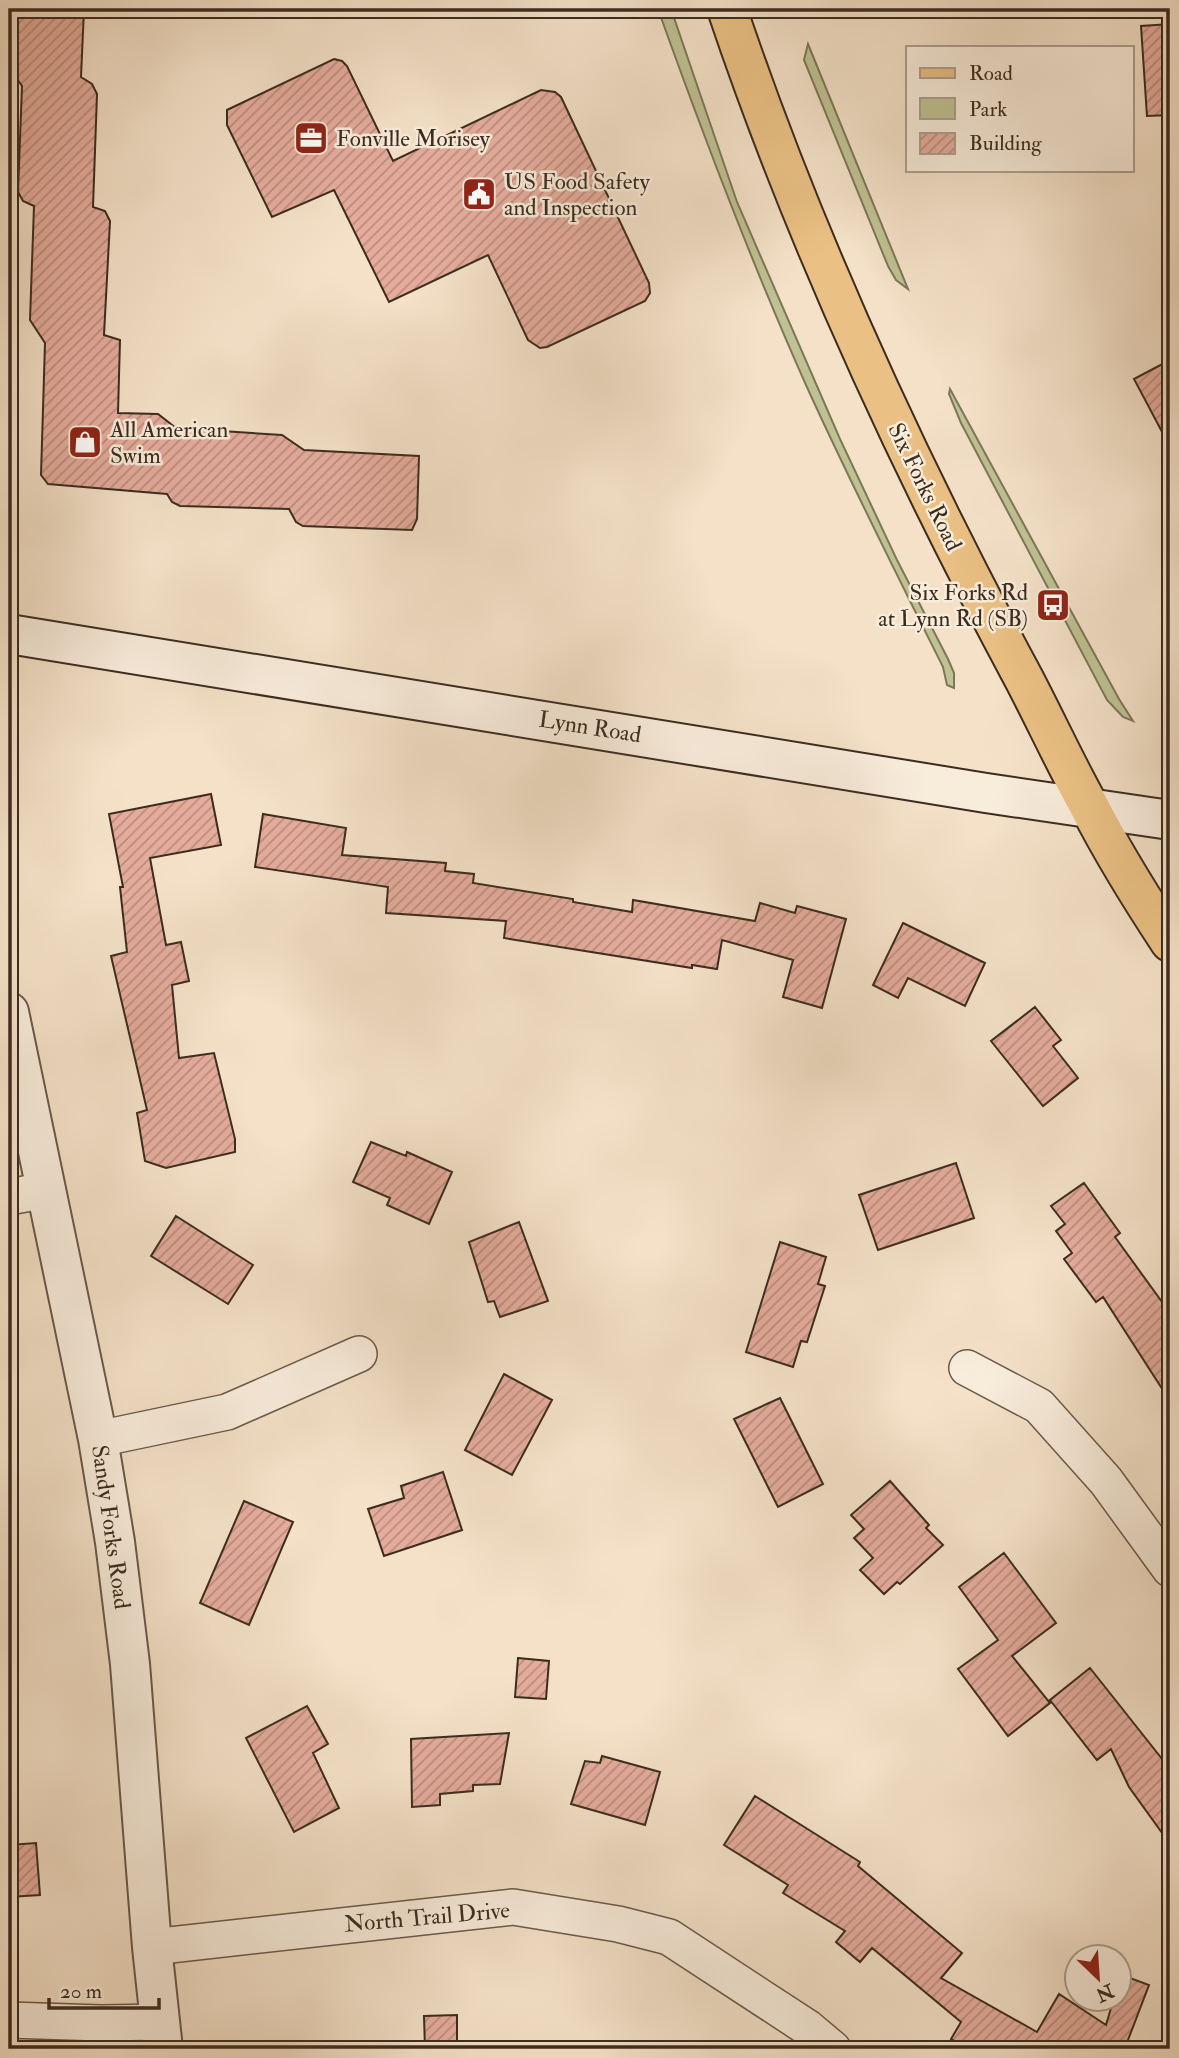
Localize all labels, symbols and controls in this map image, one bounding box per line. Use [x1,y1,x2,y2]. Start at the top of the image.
legend [906,46,1134,172]
text: Road [969,60,1014,87]
text: Park [969,96,1007,123]
office icon: Fonville Morisey [292,119,330,157]
place label: Fonville Morisey [336,124,491,153]
text: Building [969,130,1042,157]
place label: US Food Safety and Inspection [504,167,651,223]
public building icon: US Food Safety and Inspection [460,175,498,213]
place label: All American Swim [109,415,229,470]
street label: Six Forks Road [882,418,968,556]
shop icon: All American Swim [66,423,104,461]
place label: Six Forks Rd at Lynn Rd (SB) [878,578,1028,633]
bus stop icon: Six Forks Rd at Lynn Rd (SB) [1034,586,1072,624]
street label: Lynn Road [537,705,643,749]
street label: Sandy Forks Road [85,1443,137,1611]
street label: North Trail Drive [343,1895,511,1939]
north arrow [1064,1942,1134,2012]
scale bar [49,1967,159,2011]
text: 20 m [60,1978,102,2005]
text: N [1091,1978,1118,2007]

